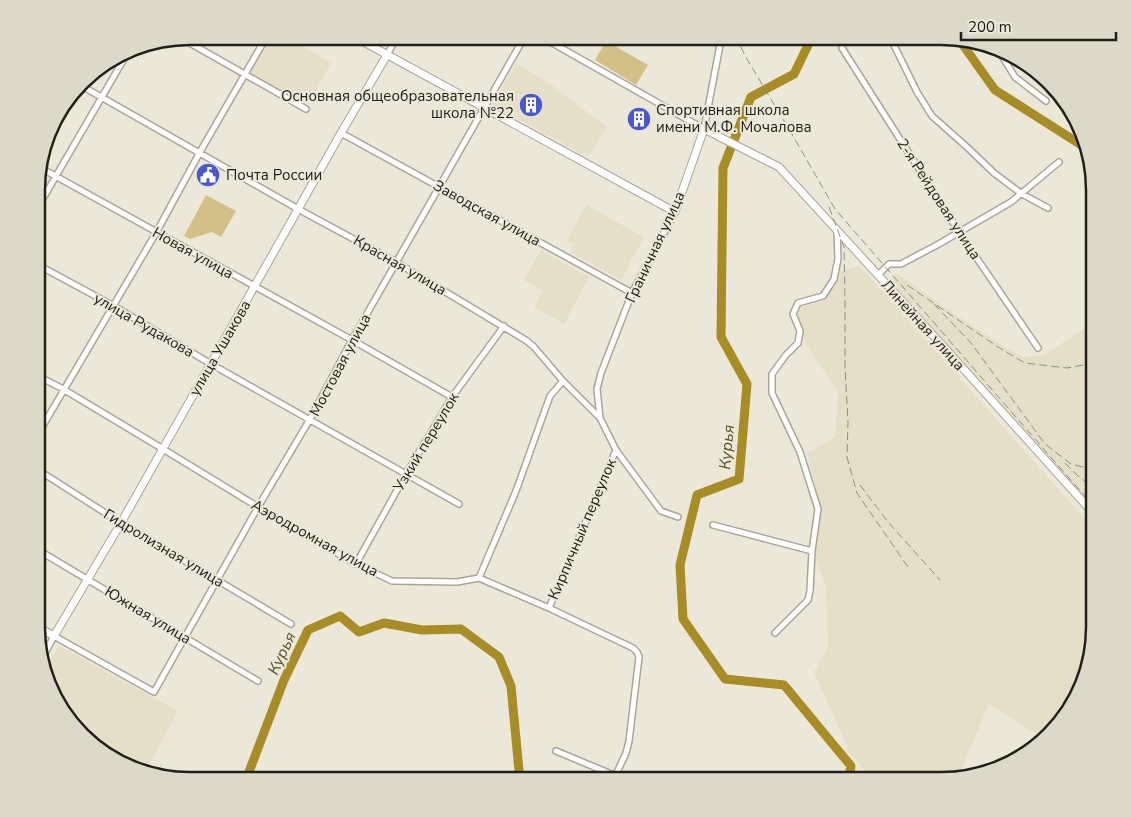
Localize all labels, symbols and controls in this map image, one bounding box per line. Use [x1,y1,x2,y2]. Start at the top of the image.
scale bar [961,10,1116,42]
text: 200 m [968,17,1012,37]
place label: Основная общеобразовательная школа №22 [281,86,514,123]
building icon: Основная общеобразовательная школа №22 [518,92,544,118]
place label: Спортивная школа имени М.Ф. Мочалова [656,100,811,137]
building icon: Спортивная школа имени М.Ф. Мочалова [626,106,652,132]
street label: 2-я Рейдовая улица [892,134,986,264]
public building icon: Почта России [195,162,221,188]
place label: Почта России [226,165,322,185]
street label: Заводская улица [430,175,544,251]
street label: Граничная улица [620,188,690,306]
street label: Новая улица [149,222,237,284]
street label: Красная улица [350,230,450,300]
street label: Линейная улица [877,275,969,375]
street label: улица Рудакова [90,288,198,362]
street label: улица Ушакова [185,297,255,399]
street label: Мостовая улица [305,310,375,420]
street label: Узкий переулок [388,389,463,496]
water label: Курья [714,424,740,471]
street label: Кирпичный переулок [543,455,621,603]
street label: Аэродромная улица [248,495,382,581]
street label: Гидролизная улица [100,504,228,592]
street label: Южная улица [101,581,195,649]
water label: Курья [262,628,301,679]

